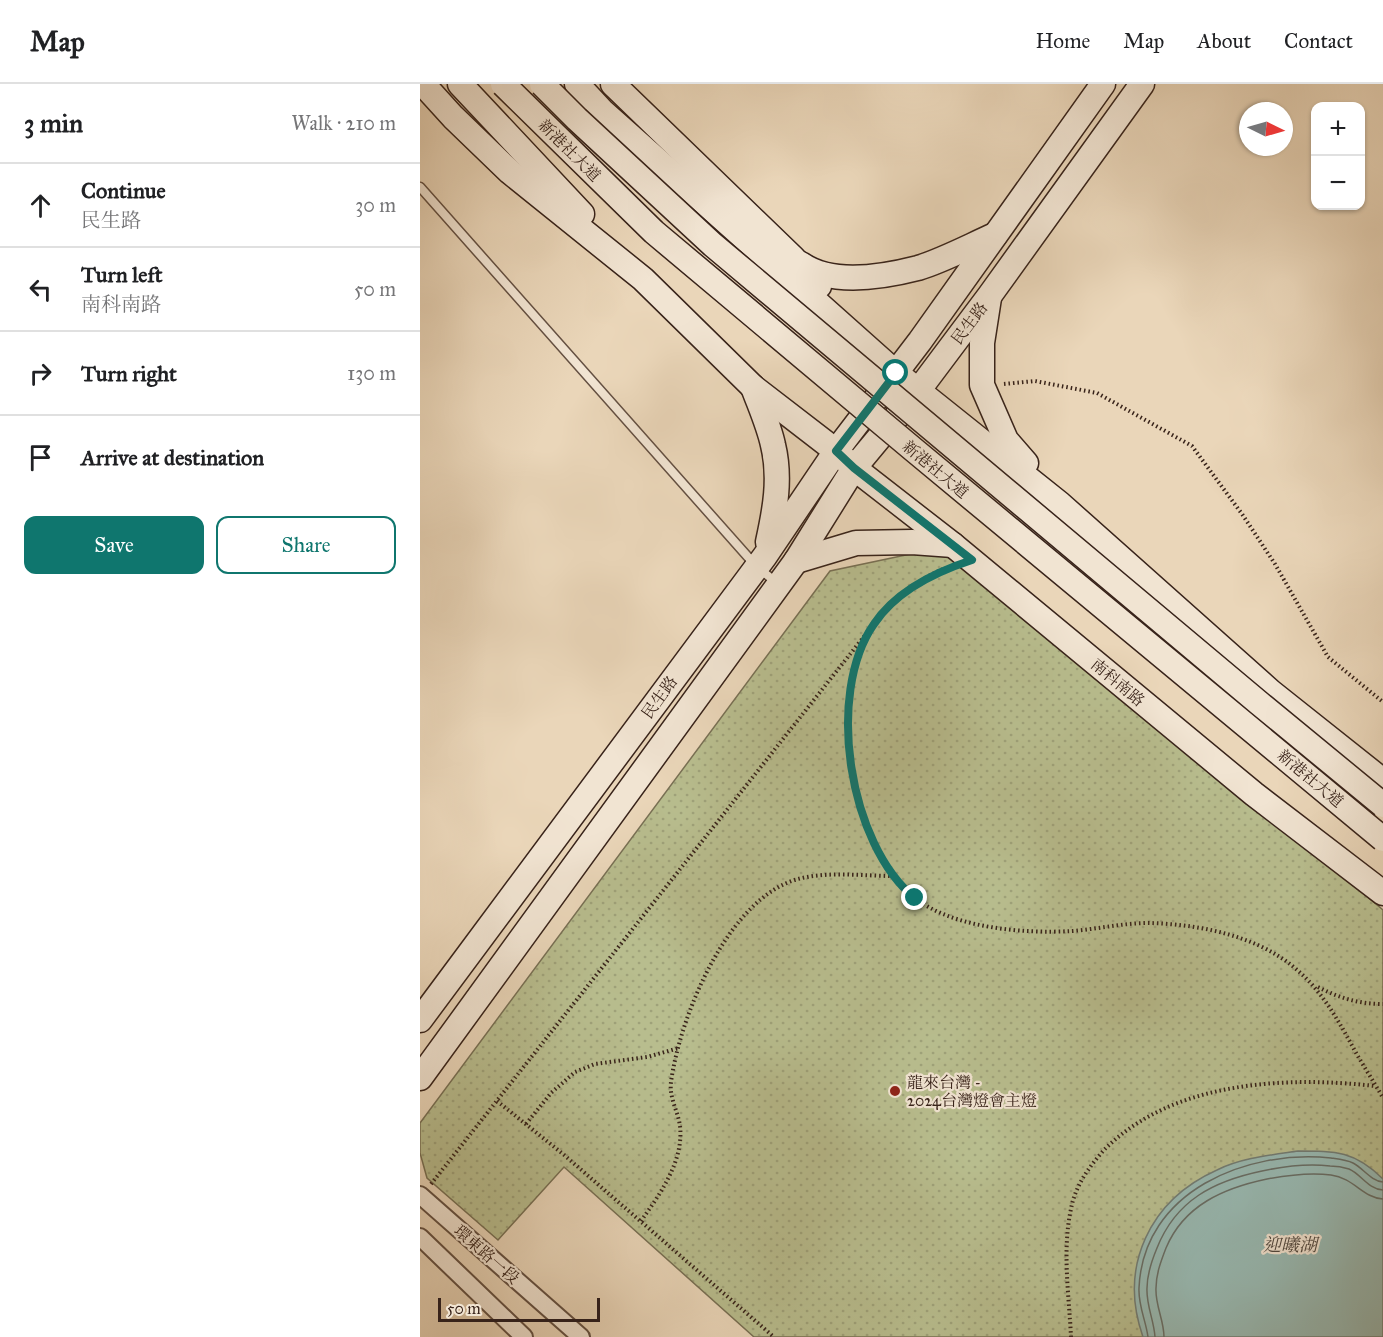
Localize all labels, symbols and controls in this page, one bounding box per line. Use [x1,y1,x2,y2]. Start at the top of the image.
text: Map [30,24,85,59]
text: Home [1035,28,1090,54]
text: Map [1123,28,1164,54]
text: About [1197,28,1251,54]
text: Contact [1284,28,1353,54]
north arrow [1239,102,1293,156]
map controls [1311,102,1365,210]
button: + [1311,102,1365,156]
text: 3 min [24,107,83,139]
text: Walk · 210 m [291,111,396,135]
street label: 新港社大道 [535,115,605,185]
button: − [1311,156,1365,210]
text: Continue [81,177,166,204]
icon: ahead [24,189,57,222]
text: 30 m [355,193,396,217]
text: 民生路 [81,208,141,232]
text: Turn left [81,261,163,288]
icon: left [24,273,57,306]
text: 50 m [354,277,396,301]
text: 南科南路 [81,292,161,316]
street label: 民生路 [947,298,991,348]
icon: right [24,357,57,390]
route start [882,359,908,385]
text: Turn right [81,360,177,387]
text: 130 m [347,361,396,385]
street label: 新港社大道 [899,436,972,502]
icon: arrive [24,441,57,474]
text: Arrive at destination [81,444,264,471]
button: Save [24,516,204,574]
button: Share [216,516,396,574]
street label: 南科南路 [1087,655,1148,710]
street label: 民生路 [638,672,681,722]
street label: 新港社大道 [1274,745,1347,811]
route end [901,884,927,910]
place label: 龍來台灣 - 2024台灣燈會主燈 [907,1073,1037,1110]
marker: 龍來台灣 - 2024台灣燈會主燈 [888,1084,902,1098]
street label: 環東路一段 [450,1221,523,1288]
water label: 迎曦湖 [1263,1234,1320,1256]
scale bar [438,1295,600,1322]
text: 50 m [447,1299,481,1318]

